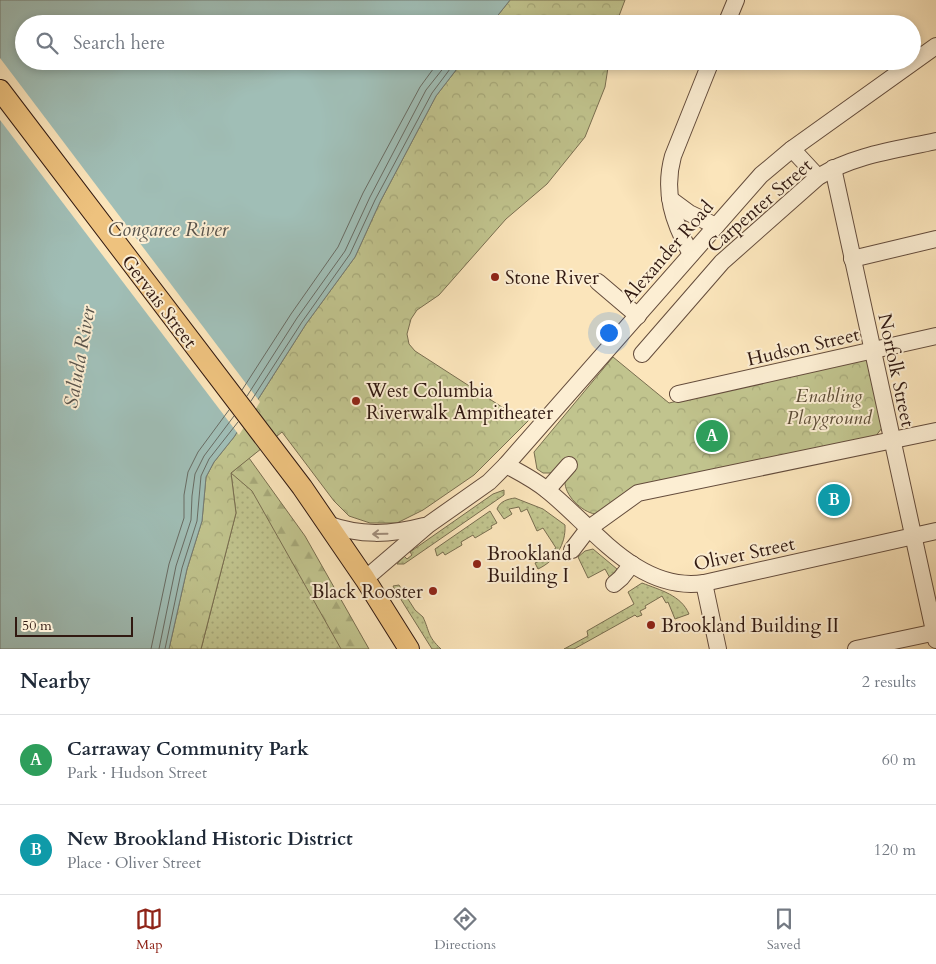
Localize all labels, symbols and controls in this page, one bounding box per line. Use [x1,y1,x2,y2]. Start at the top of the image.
search box [15,15,921,70]
icon: search [33,29,61,57]
text: Search here [73,30,165,56]
street label: Carpenter Street [701,153,818,259]
street label: Alexander Road [616,195,720,308]
water label: Congaree River [108,216,230,243]
street label: Gervais Street [115,249,203,354]
place label: Stone River [505,265,599,291]
marker: Stone River [489,271,501,283]
water label: Saluda River [57,303,102,410]
street label: Norfolk Street [871,311,921,429]
your location [596,320,622,346]
street label: Hudson Street [744,321,862,373]
place label: West Columbia Riverwalk Ampitheater [365,378,553,426]
park label: Enabling Playground [786,383,872,431]
marker: West Columbia Riverwalk Ampitheater [350,395,362,407]
pin: A [696,417,728,455]
pin: B [818,481,850,519]
one-way arrow [373,529,389,538]
street label: Oliver Street [691,531,797,577]
place label: Brookland Building I [487,541,572,589]
marker: Brookland Building I [471,558,483,570]
place label: Black Rooster [311,579,423,605]
marker: Black Rooster [427,585,439,597]
place label: Brookland Building II [661,613,839,639]
scale bar [15,614,132,637]
text: 50 m [22,616,52,635]
marker: Brookland Building II [645,619,657,631]
text: Nearby [20,667,91,696]
text: 2 results [862,671,916,693]
text: Carraway Community Park [67,736,309,762]
text: A [30,749,42,771]
text: 60 m [882,749,916,771]
text: Park · Hudson Street [67,762,207,784]
text: New Brookland Historic District [67,826,353,852]
text: B [30,839,42,861]
text: 120 m [874,839,916,861]
text: Place · Oliver Street [67,852,201,874]
tab: Map [135,905,163,954]
tab: Directions [434,905,496,954]
tab: Saved [767,905,801,954]

